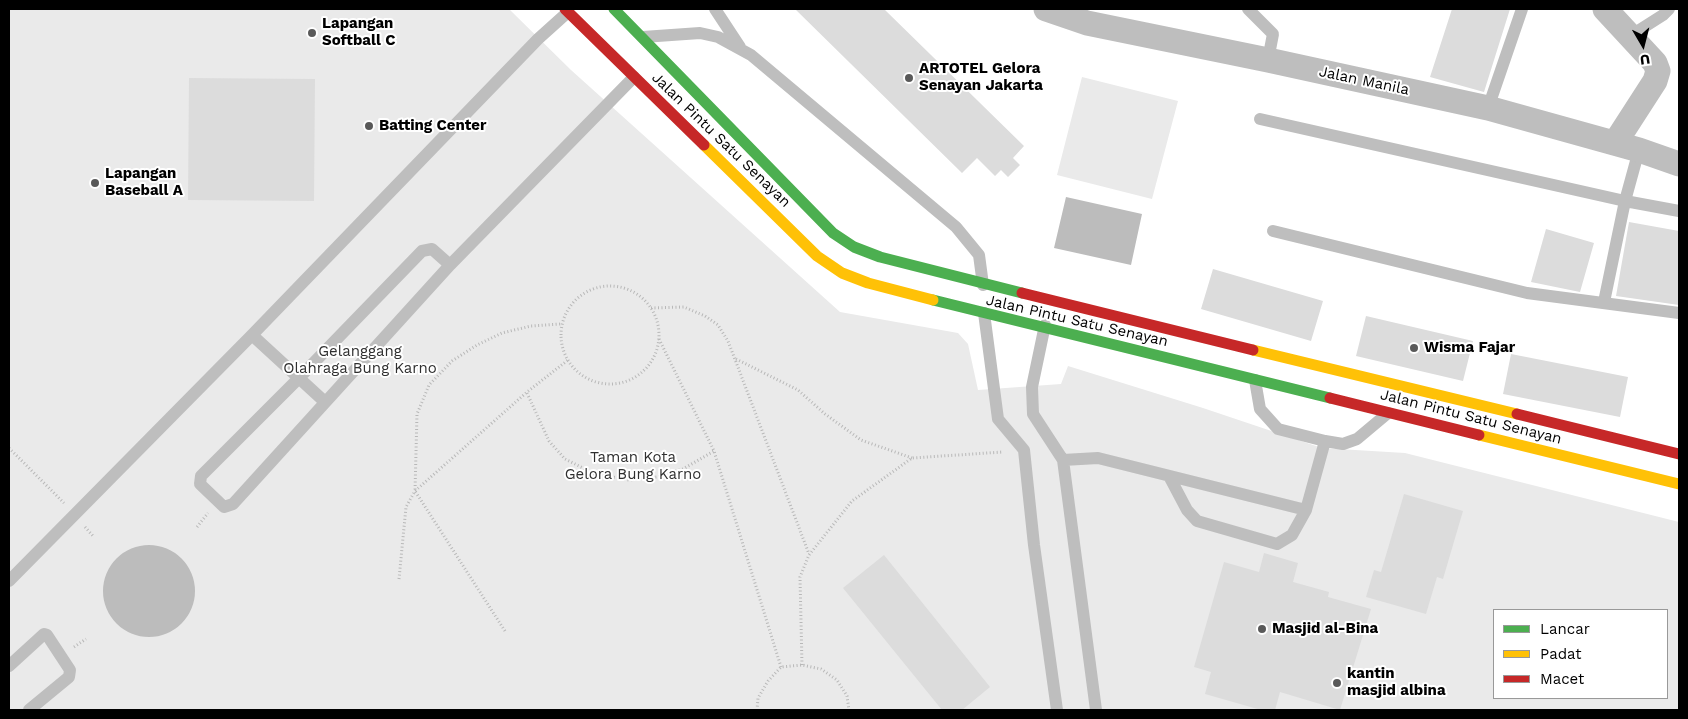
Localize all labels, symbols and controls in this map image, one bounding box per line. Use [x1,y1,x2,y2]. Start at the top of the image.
place label: Lapangan Softball C [322,15,395,50]
north arrow [1618,20,1668,70]
marker: Lapangan Softball C [306,27,318,39]
text: U [1639,51,1651,68]
place label: ARTOTEL Gelora Senayan Jakarta [919,60,1043,95]
street label: Jalan Manila [1317,63,1411,99]
street label: Jalan Pintu Satu Senayan [648,69,794,211]
marker: ARTOTEL Gelora Senayan Jakarta [903,72,915,84]
place label: Batting Center [379,117,486,135]
marker: Batting Center [363,120,375,132]
place label: Lapangan Baseball A [105,165,183,200]
marker: Lapangan Baseball A [89,177,101,189]
street label: Jalan Pintu Satu Senayan [984,291,1170,351]
place label: Wisma Fajar [1424,339,1515,357]
marker: Wisma Fajar [1408,342,1420,354]
park label: Gelanggang Olahraga Bung Karno [283,343,437,378]
street label: Jalan Pintu Satu Senayan [1378,386,1564,448]
park label: Taman Kota Gelora Bung Karno [565,449,701,484]
legend [1493,609,1668,699]
place label: Masjid al-Bina [1272,620,1378,638]
text: Lancar [1540,620,1590,638]
marker: Masjid al-Bina [1256,623,1268,635]
text: Padat [1540,645,1582,663]
place label: kantin masjid albina [1347,665,1446,700]
text: Macet [1540,670,1584,688]
marker: kantin masjid albina [1331,677,1343,689]

